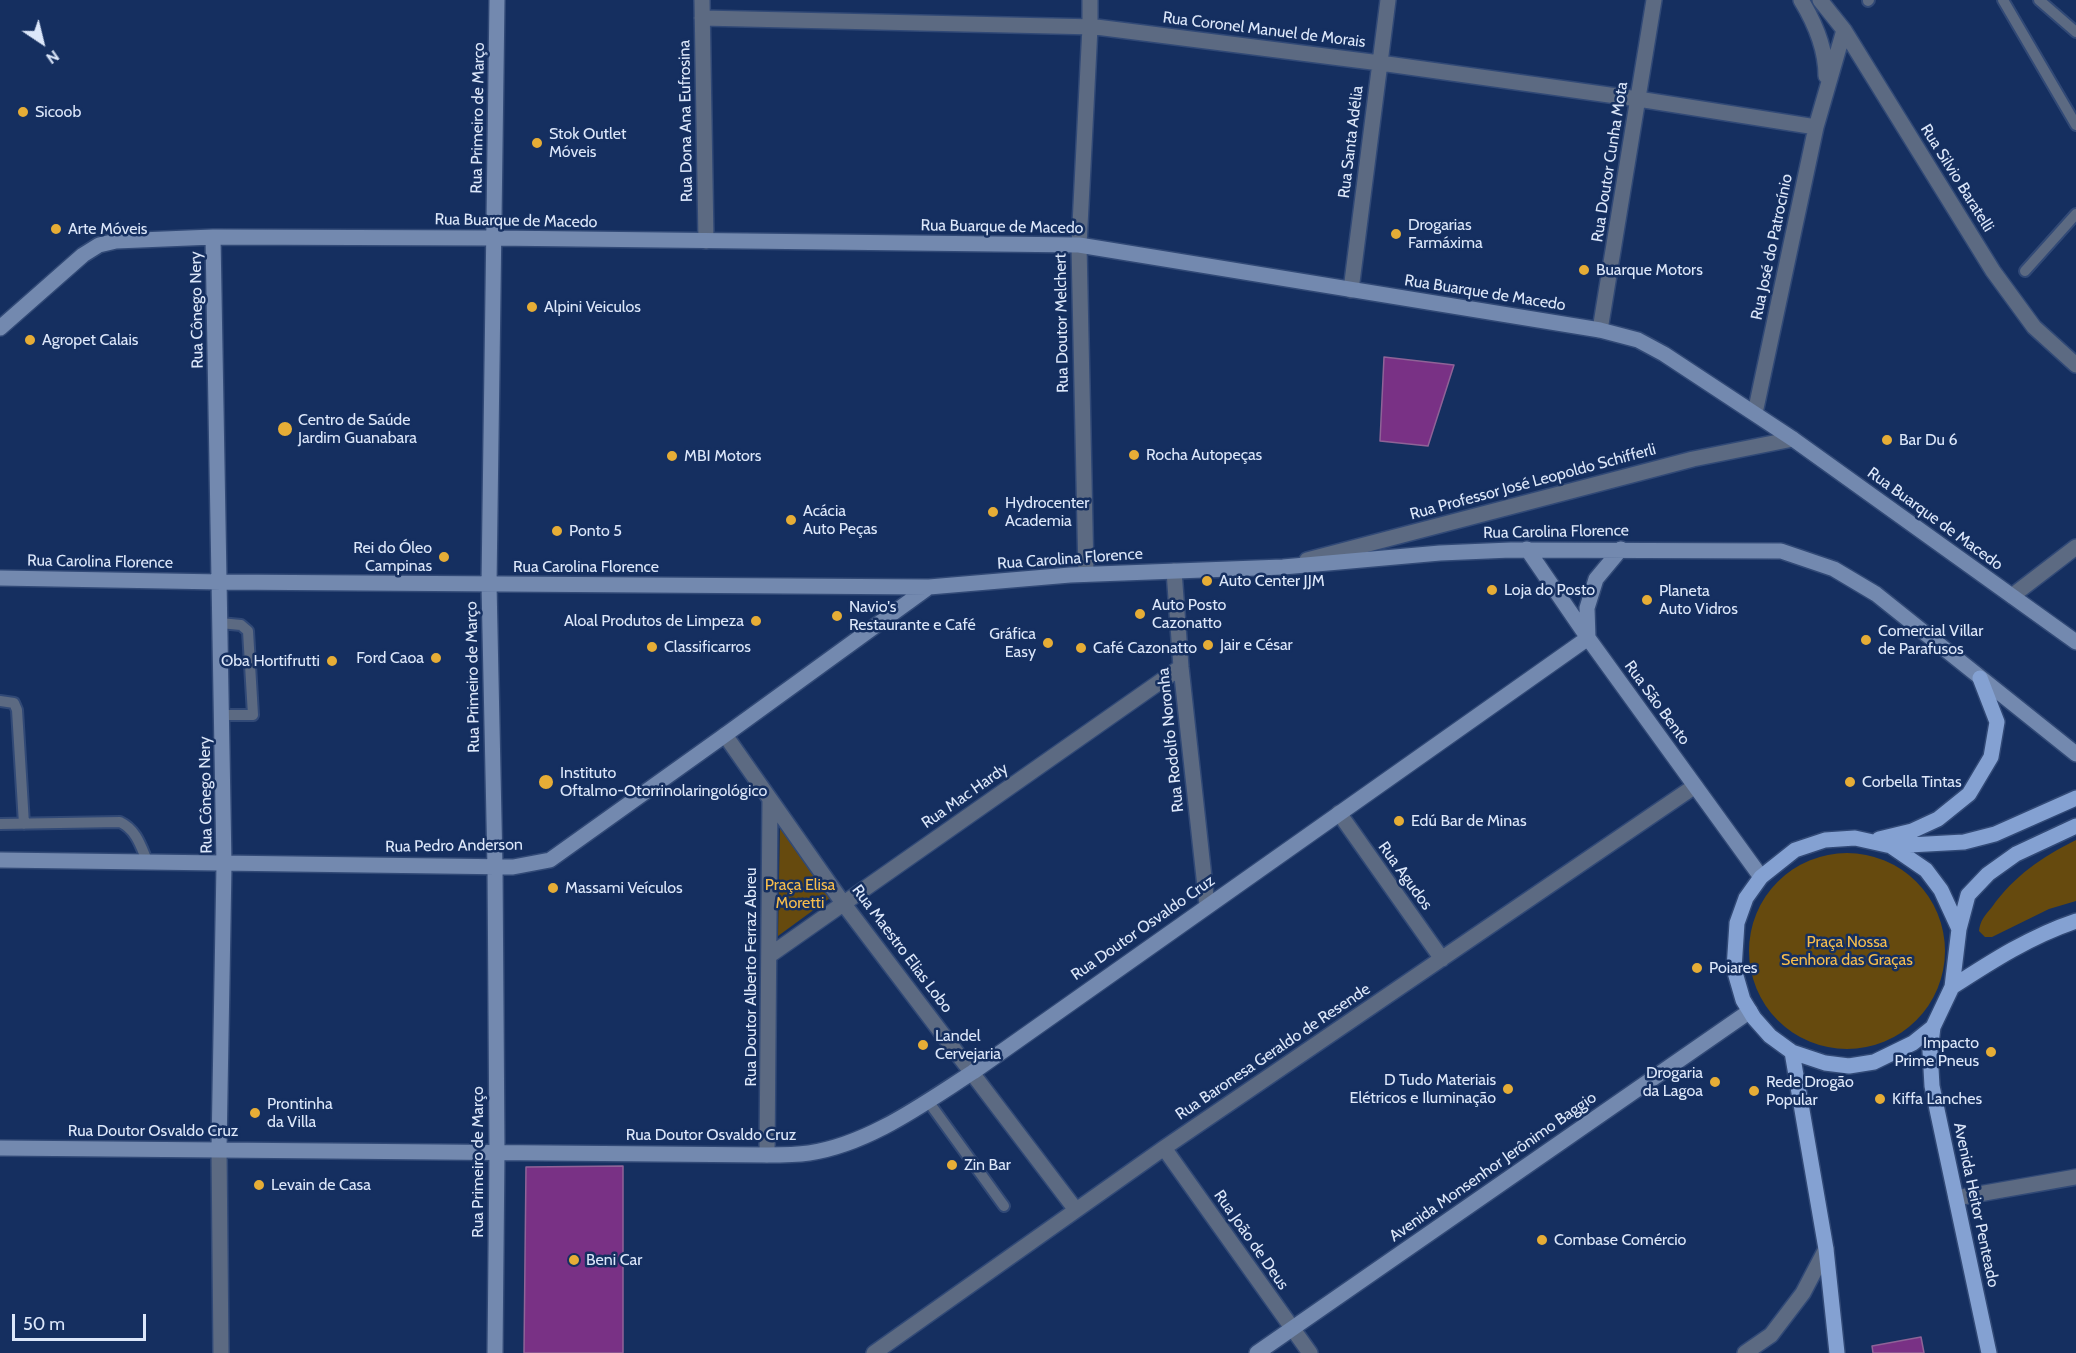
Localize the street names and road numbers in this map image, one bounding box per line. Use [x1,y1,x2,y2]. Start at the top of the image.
street label: Rua Coronel Manuel de Morais [1162,8,1366,52]
street label: Rua Dona Ana Eufrosina [675,40,697,202]
street label: Rua Primeiro de Março [467,42,489,194]
street label: Rua Doutor Cunha Mota [1588,80,1632,244]
street label: Rua Santa Adélia [1335,85,1367,199]
street label: Rua Silvio Baratelli [1916,121,1998,235]
street label: Rua José do Patrocínio [1747,172,1797,322]
street label: Rua Buarque de Macedo [434,210,598,232]
street label: Rua Buarque de Macedo [920,216,1084,238]
street label: Rua Cônego Nery [186,251,208,369]
street label: Rua Doutor Melchert [1051,253,1073,393]
street label: Rua Buarque de Macedo [1403,271,1567,315]
street label: Rua Professor José Leopoldo Schifferli [1408,440,1658,524]
street label: Rua Buarque de Macedo [1863,463,2007,575]
street label: Rua Carolina Florence [1483,521,1629,543]
street label: Rua Carolina Florence [997,544,1143,574]
street label: Rua Carolina Florence [27,551,173,573]
street label: Rua Carolina Florence [513,557,659,577]
street label: Rua Primeiro de Março [462,601,484,753]
street label: Rua São Bento [1620,657,1694,749]
street label: Rua Rodolfo Noronha [1154,667,1188,813]
street label: Rua Cônego Nery [195,736,217,854]
street label: Rua Mac Hardy [918,759,1012,833]
street label: Rua Pedro Anderson [385,835,523,857]
street label: Rua Agudos [1374,838,1436,914]
street label: Rua Doutor Alberto Ferraz Abreu [741,868,761,1086]
street label: Rua Doutor Osvaldo Cruz [1068,871,1218,985]
street label: Rua Maestro Elias Lobo [848,881,956,1017]
street label: Rua Baronesa Geraldo de Resende [1172,980,1374,1124]
street label: Rua Primeiro de Março [468,1086,488,1238]
street label: Avenida Monsenhor Jerônimo Baggio [1386,1088,1600,1246]
street label: Rua Doutor Osvaldo Cruz [68,1121,238,1141]
street label: Avenida Heitor Penteado [1949,1121,2003,1289]
street label: Rua Doutor Osvaldo Cruz [626,1125,796,1145]
street label: Rua João de Deus [1210,1186,1292,1294]

